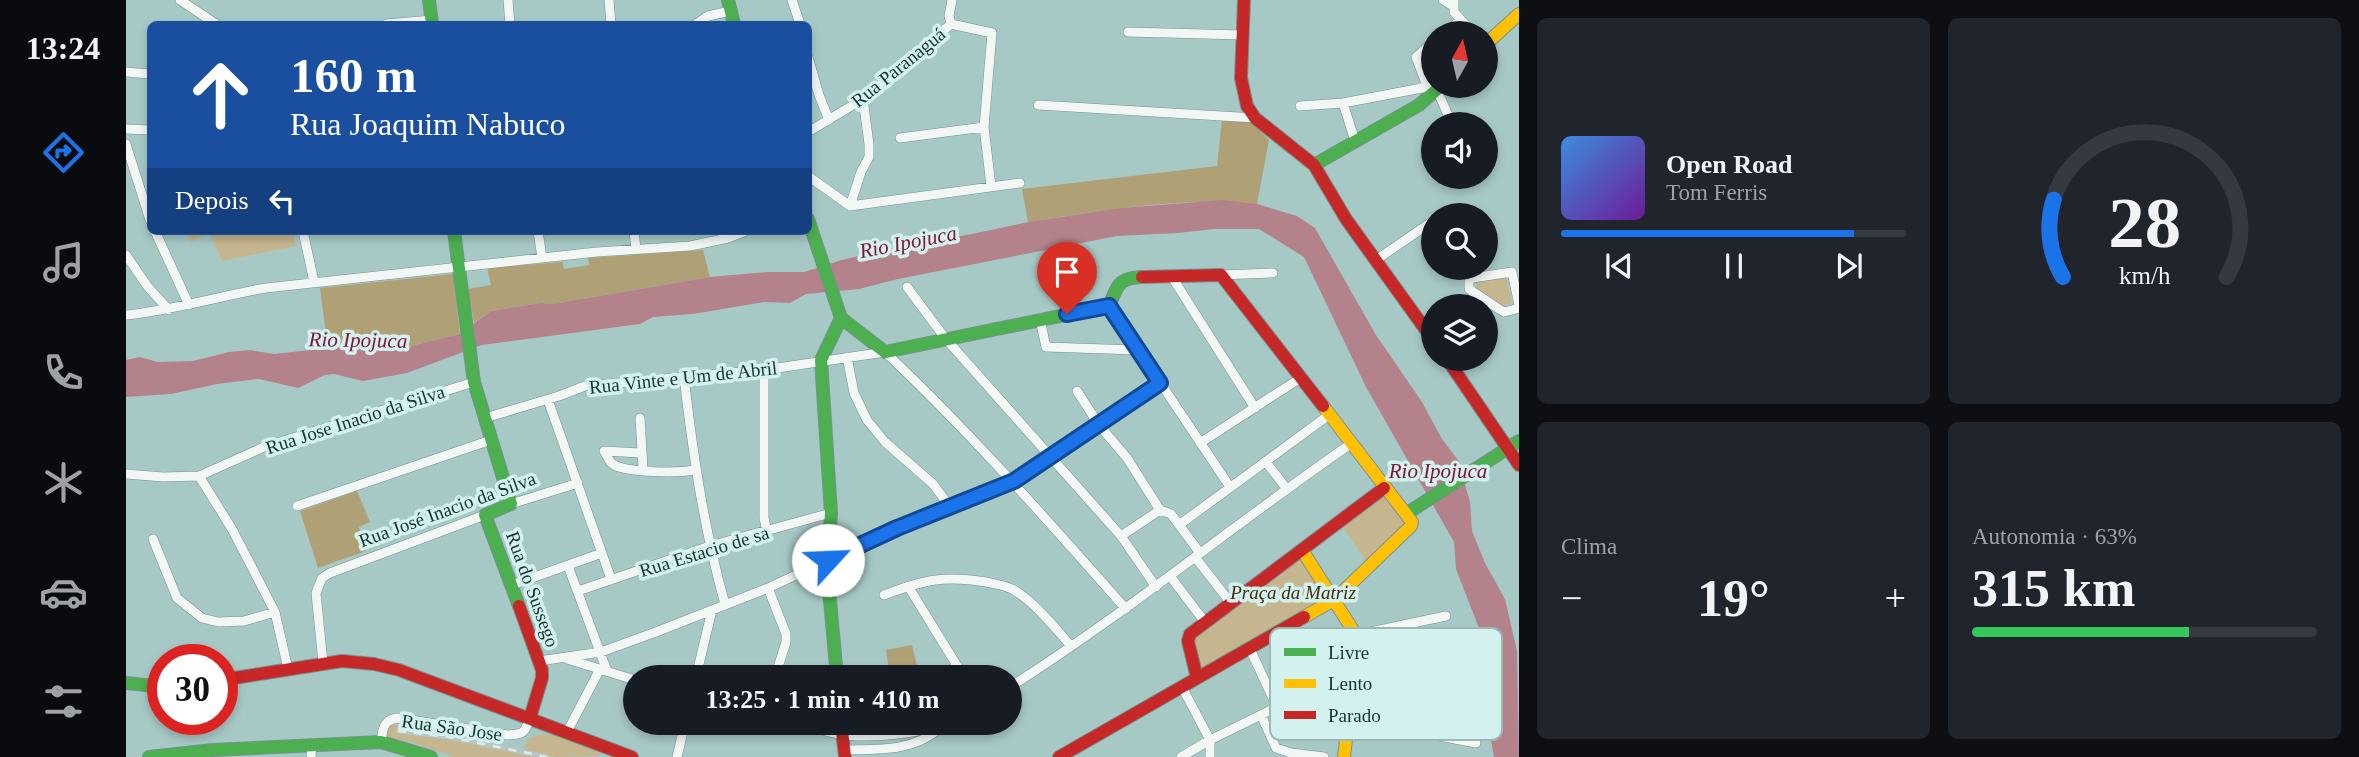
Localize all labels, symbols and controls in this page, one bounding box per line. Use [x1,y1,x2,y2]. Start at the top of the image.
north arrow [1421,21,1498,98]
map controls [1421,21,1498,371]
street label: Rua Paranaguá [847,23,950,112]
text: 13:24 [26,30,100,66]
text: 160 m [290,48,417,103]
icon: ahead [175,49,266,140]
text: Rua Joaquim Nabuco [290,106,566,142]
button: sound [1421,112,1498,189]
icon: directions [39,128,88,177]
text: Open Road [1666,150,1792,179]
text: Tom Ferris [1666,180,1767,205]
icon: left [263,182,301,220]
text: 28 [2108,182,2181,263]
text: Depois [175,186,249,215]
button: search [1421,203,1498,280]
water label: Rio Ipojuca [856,221,959,263]
icon: music [39,238,88,287]
pin [1037,242,1097,314]
icon: previous [1600,247,1638,285]
icon: pause [1715,247,1753,285]
icon: next [1830,247,1868,285]
icon: arrive [1048,253,1086,291]
text: km/h [2119,262,2171,289]
button: layers [1421,294,1498,371]
water label: Rio Ipojuca [308,327,407,353]
icon: phone [39,348,88,397]
street label: Rua Vinte e Um de Abril [588,357,778,398]
street label: Rua Jose Inacio da Silva [263,380,448,458]
icon: climate [39,458,88,507]
water label: Rio Ipojuca [1388,459,1487,483]
street label: Rua José Inacio da Silva [356,467,539,551]
street label: Rua Estacio de sa [637,522,772,581]
position arrow [791,523,865,597]
text: Autonomia · 63% [1972,524,2137,549]
street label: Rua do Sussego [502,529,563,650]
text: Clima [1561,534,1617,559]
text: 315 km [1972,560,2135,617]
icon: car [39,568,88,617]
text: 19° [1697,570,1770,627]
text: − [1561,577,1582,619]
text: + [1885,577,1906,619]
park label: Praça da Matriz [1229,582,1356,603]
legend [1270,628,1502,740]
text: Livre [1328,642,1369,663]
speed limit sign: 30 [147,644,238,735]
text: Lento [1328,673,1372,694]
icon: filters [39,677,88,726]
text: 13:25 · 1 min · 410 m [706,685,940,714]
text: Parado [1328,705,1381,726]
street label: Rua São Jose [400,710,504,745]

